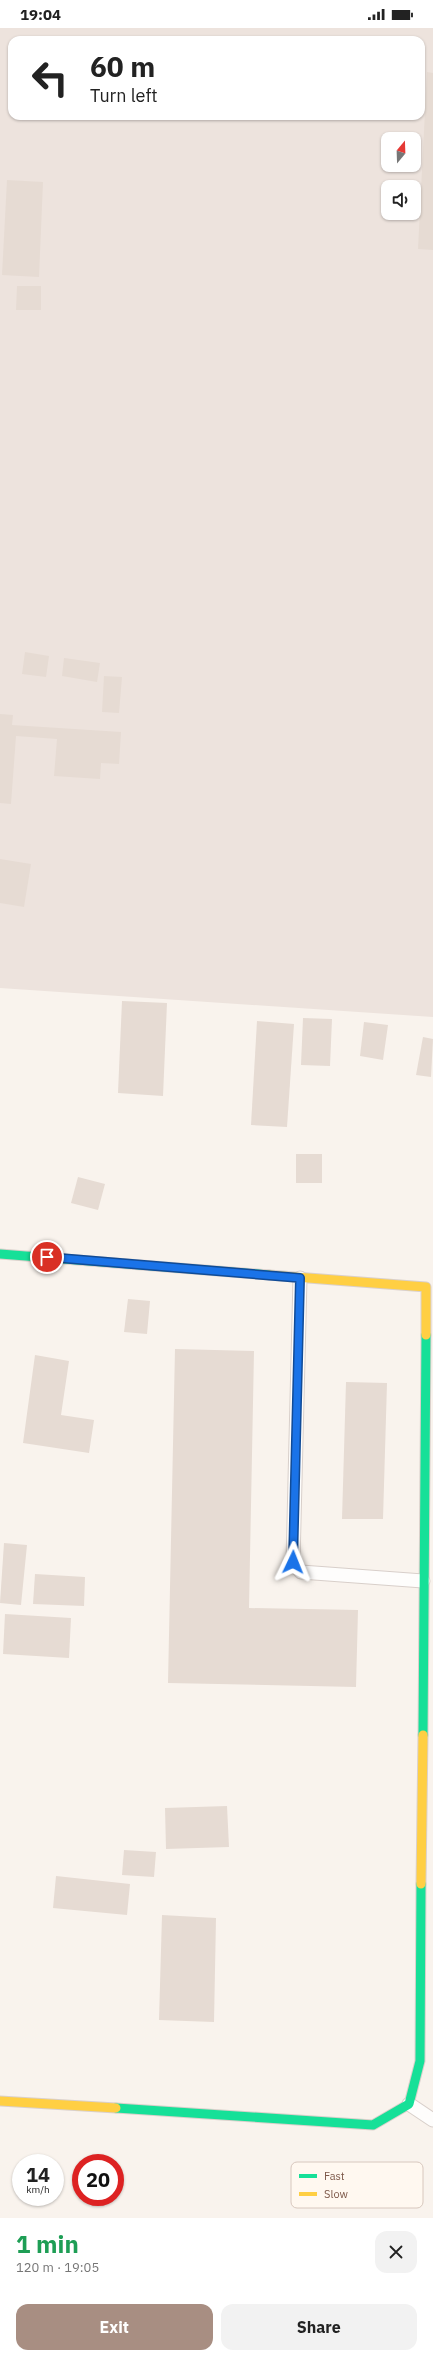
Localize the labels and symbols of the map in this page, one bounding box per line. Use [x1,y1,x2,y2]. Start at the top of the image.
north arrow [381,132,421,172]
pin [30,1240,64,1274]
position arrow [272,1541,314,1583]
speed limit sign: 20 [72,2154,124,2206]
legend [291,2162,423,2208]
text: Fast [324,2169,345,2183]
text: Slow [324,2187,348,2201]

